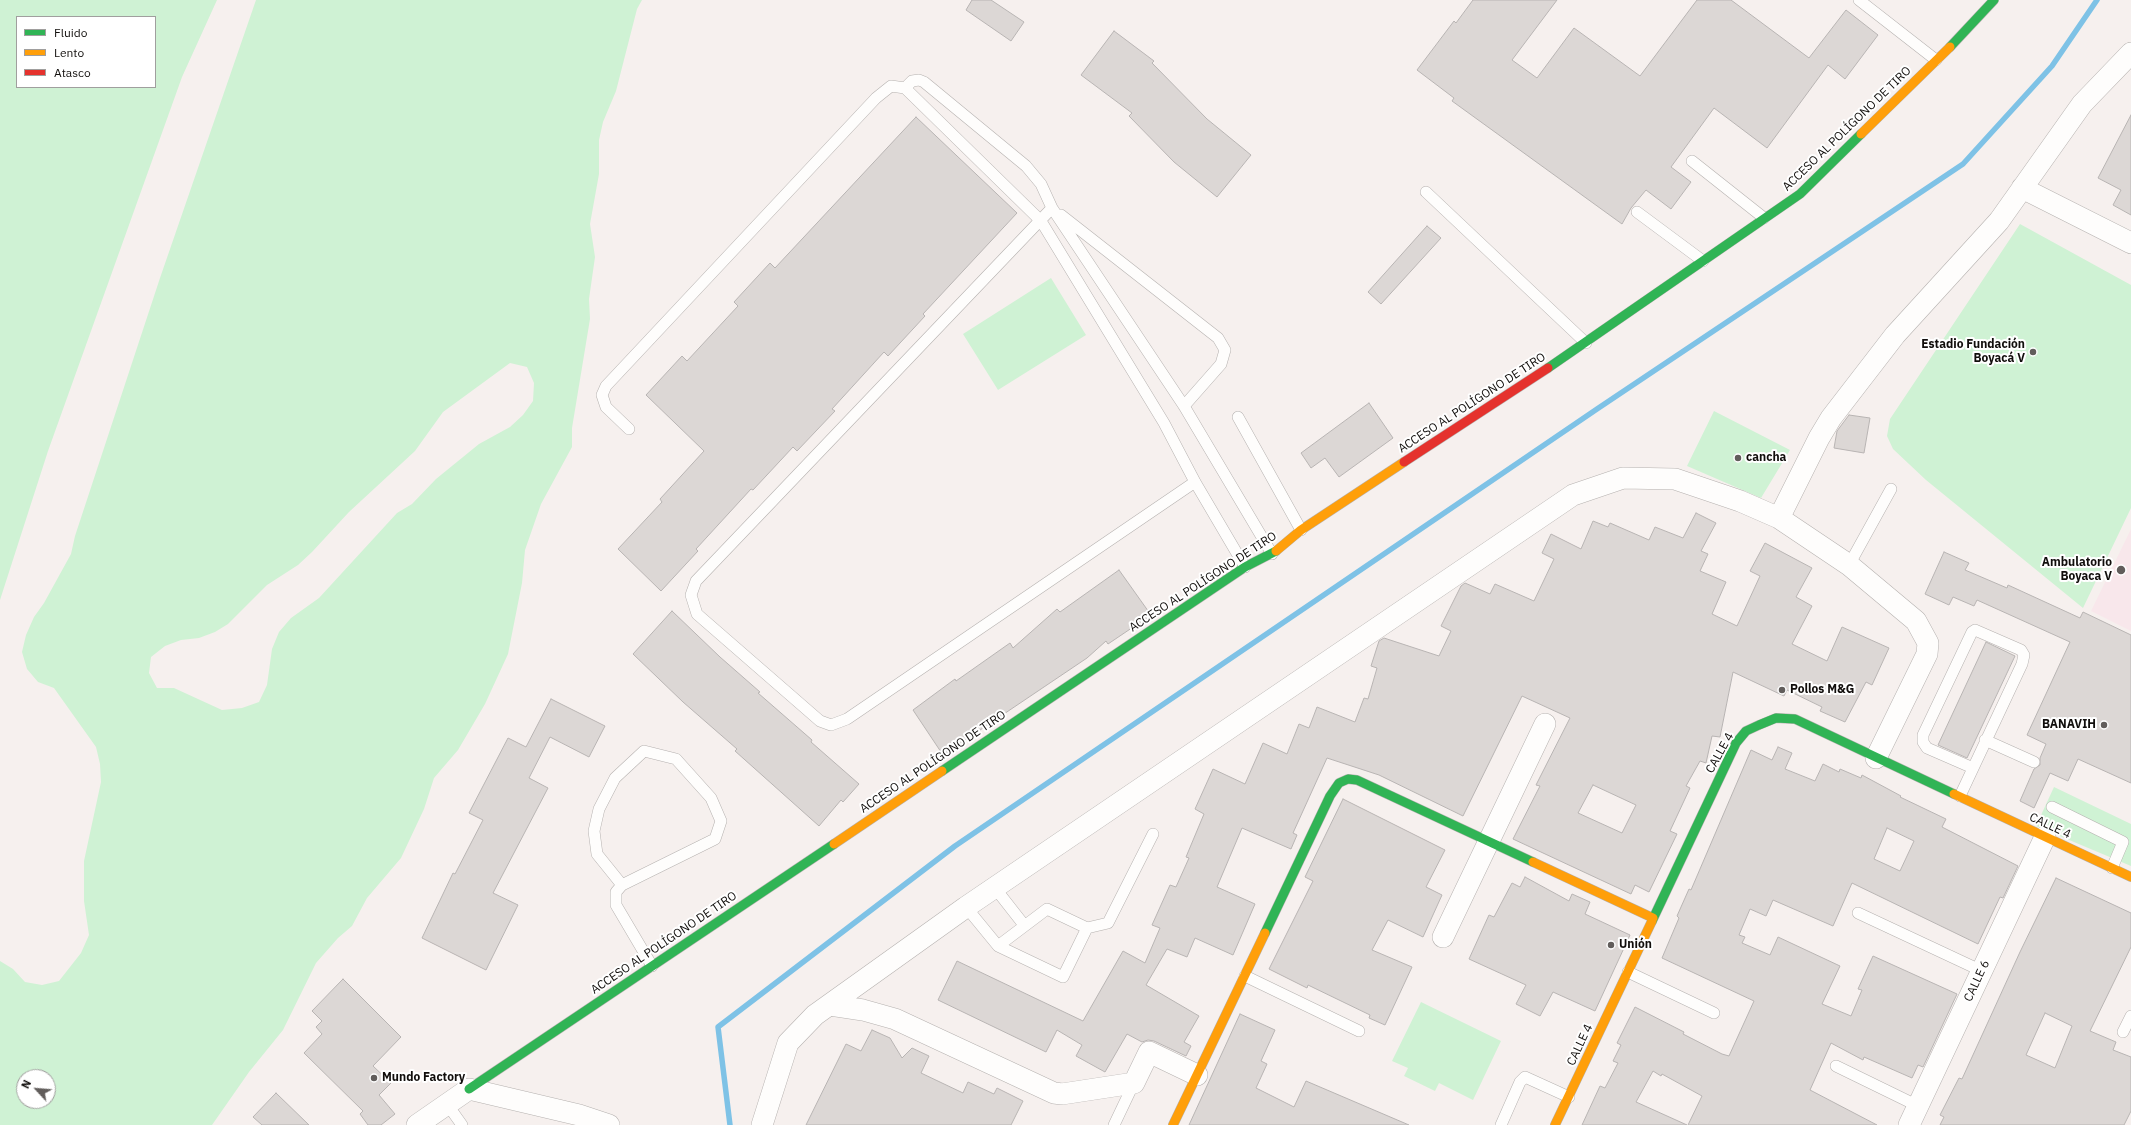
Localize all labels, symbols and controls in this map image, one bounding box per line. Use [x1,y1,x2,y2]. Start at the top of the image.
legend [16,16,156,88]
text: Fluido [54,25,87,40]
text: Lento [54,45,84,60]
street label: ACCESO AL POLÍGONO DE TIRO [1780,64,1914,194]
text: Atasco [54,65,91,80]
place label: Estadio Fundación Boyacá V [1921,338,2025,366]
marker: Estadio Fundación Boyacá V [2028,347,2038,357]
street label: ACCESO AL POLÍGONO DE TIRO [1396,350,1548,456]
place label: cancha [1746,451,1786,465]
marker: cancha [1733,453,1743,463]
street label: ACCESO AL POLÍGONO DE TIRO [1127,529,1279,635]
place label: Ambulatorio Boyaca V [2042,556,2112,584]
marker: Ambulatorio Boyaca V [2115,564,2127,576]
place label: Pollos M&G [1790,683,1854,697]
marker: Pollos M&G [1777,685,1787,695]
street label: ACCESO AL POLÍGONO DE TIRO [857,708,1009,816]
place label: BANAVIH [2042,718,2096,732]
marker: BANAVIH [2099,720,2109,730]
street label: CALLE 4 [1703,730,1737,776]
street label: CALLE 4 [2027,810,2073,842]
street label: ACCESO AL POLÍGONO DE TIRO [588,889,740,997]
place label: Unión [1619,938,1652,952]
marker: Unión [1606,940,1616,950]
street label: CALLE 6 [1961,958,1993,1004]
street label: CALLE 4 [1564,1022,1596,1068]
north arrow [16,1069,56,1109]
place label: Mundo Factory [382,1071,465,1085]
marker: Mundo Factory [369,1073,379,1083]
text: N [18,1078,34,1091]

